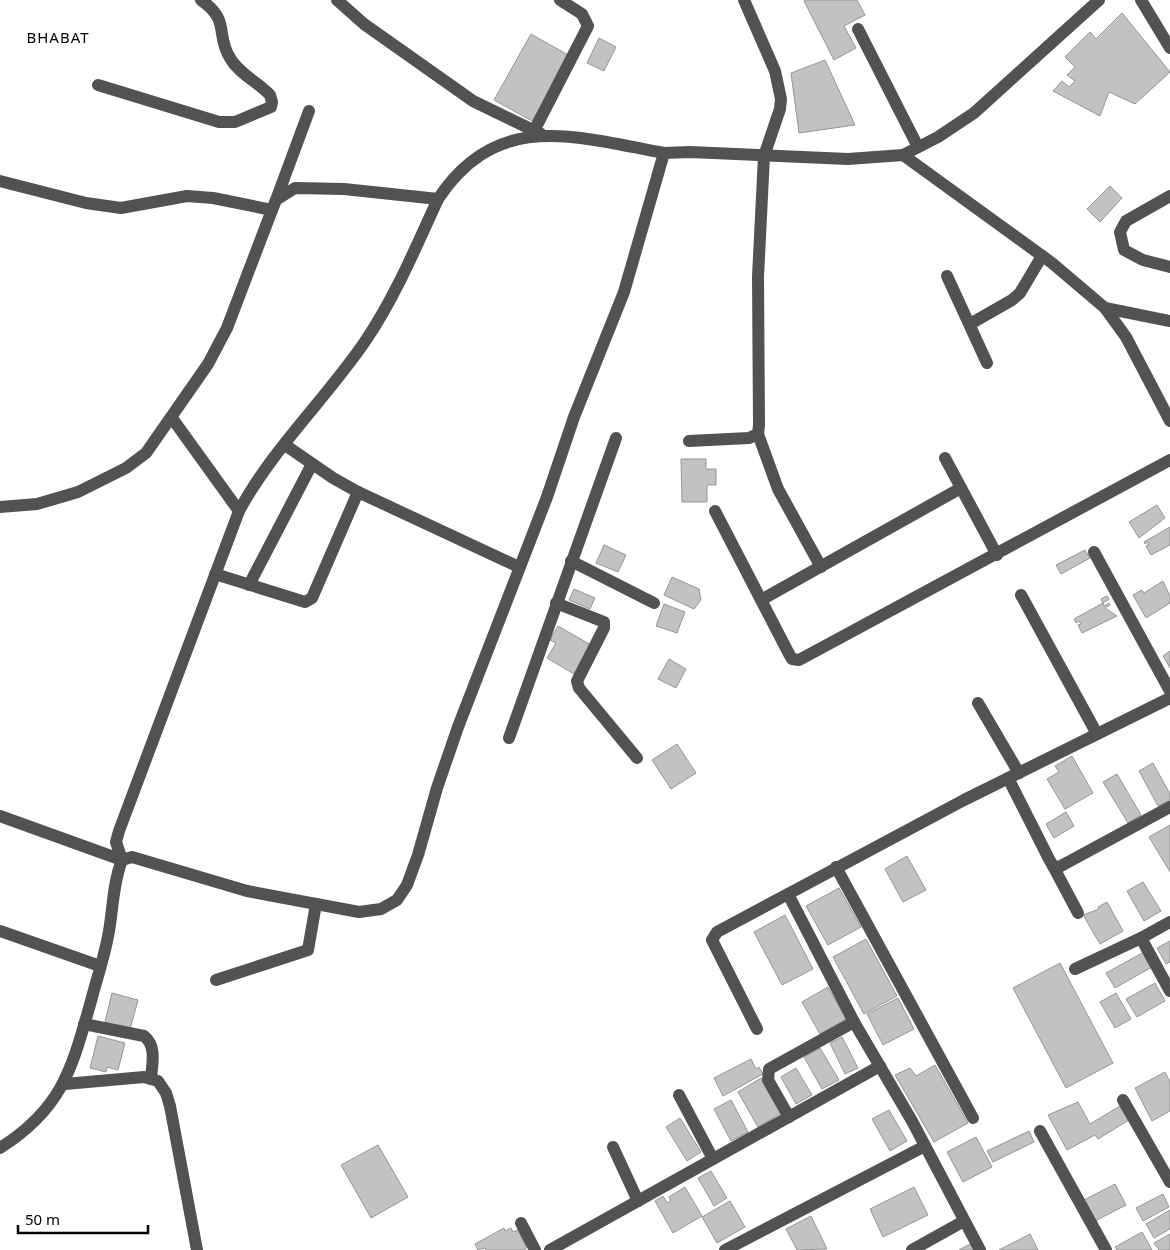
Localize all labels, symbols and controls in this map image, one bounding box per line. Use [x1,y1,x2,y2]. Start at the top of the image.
district label: BHABAT [26,27,90,47]
scale bar [18,1202,148,1234]
text: 50 m [25,1209,60,1229]

